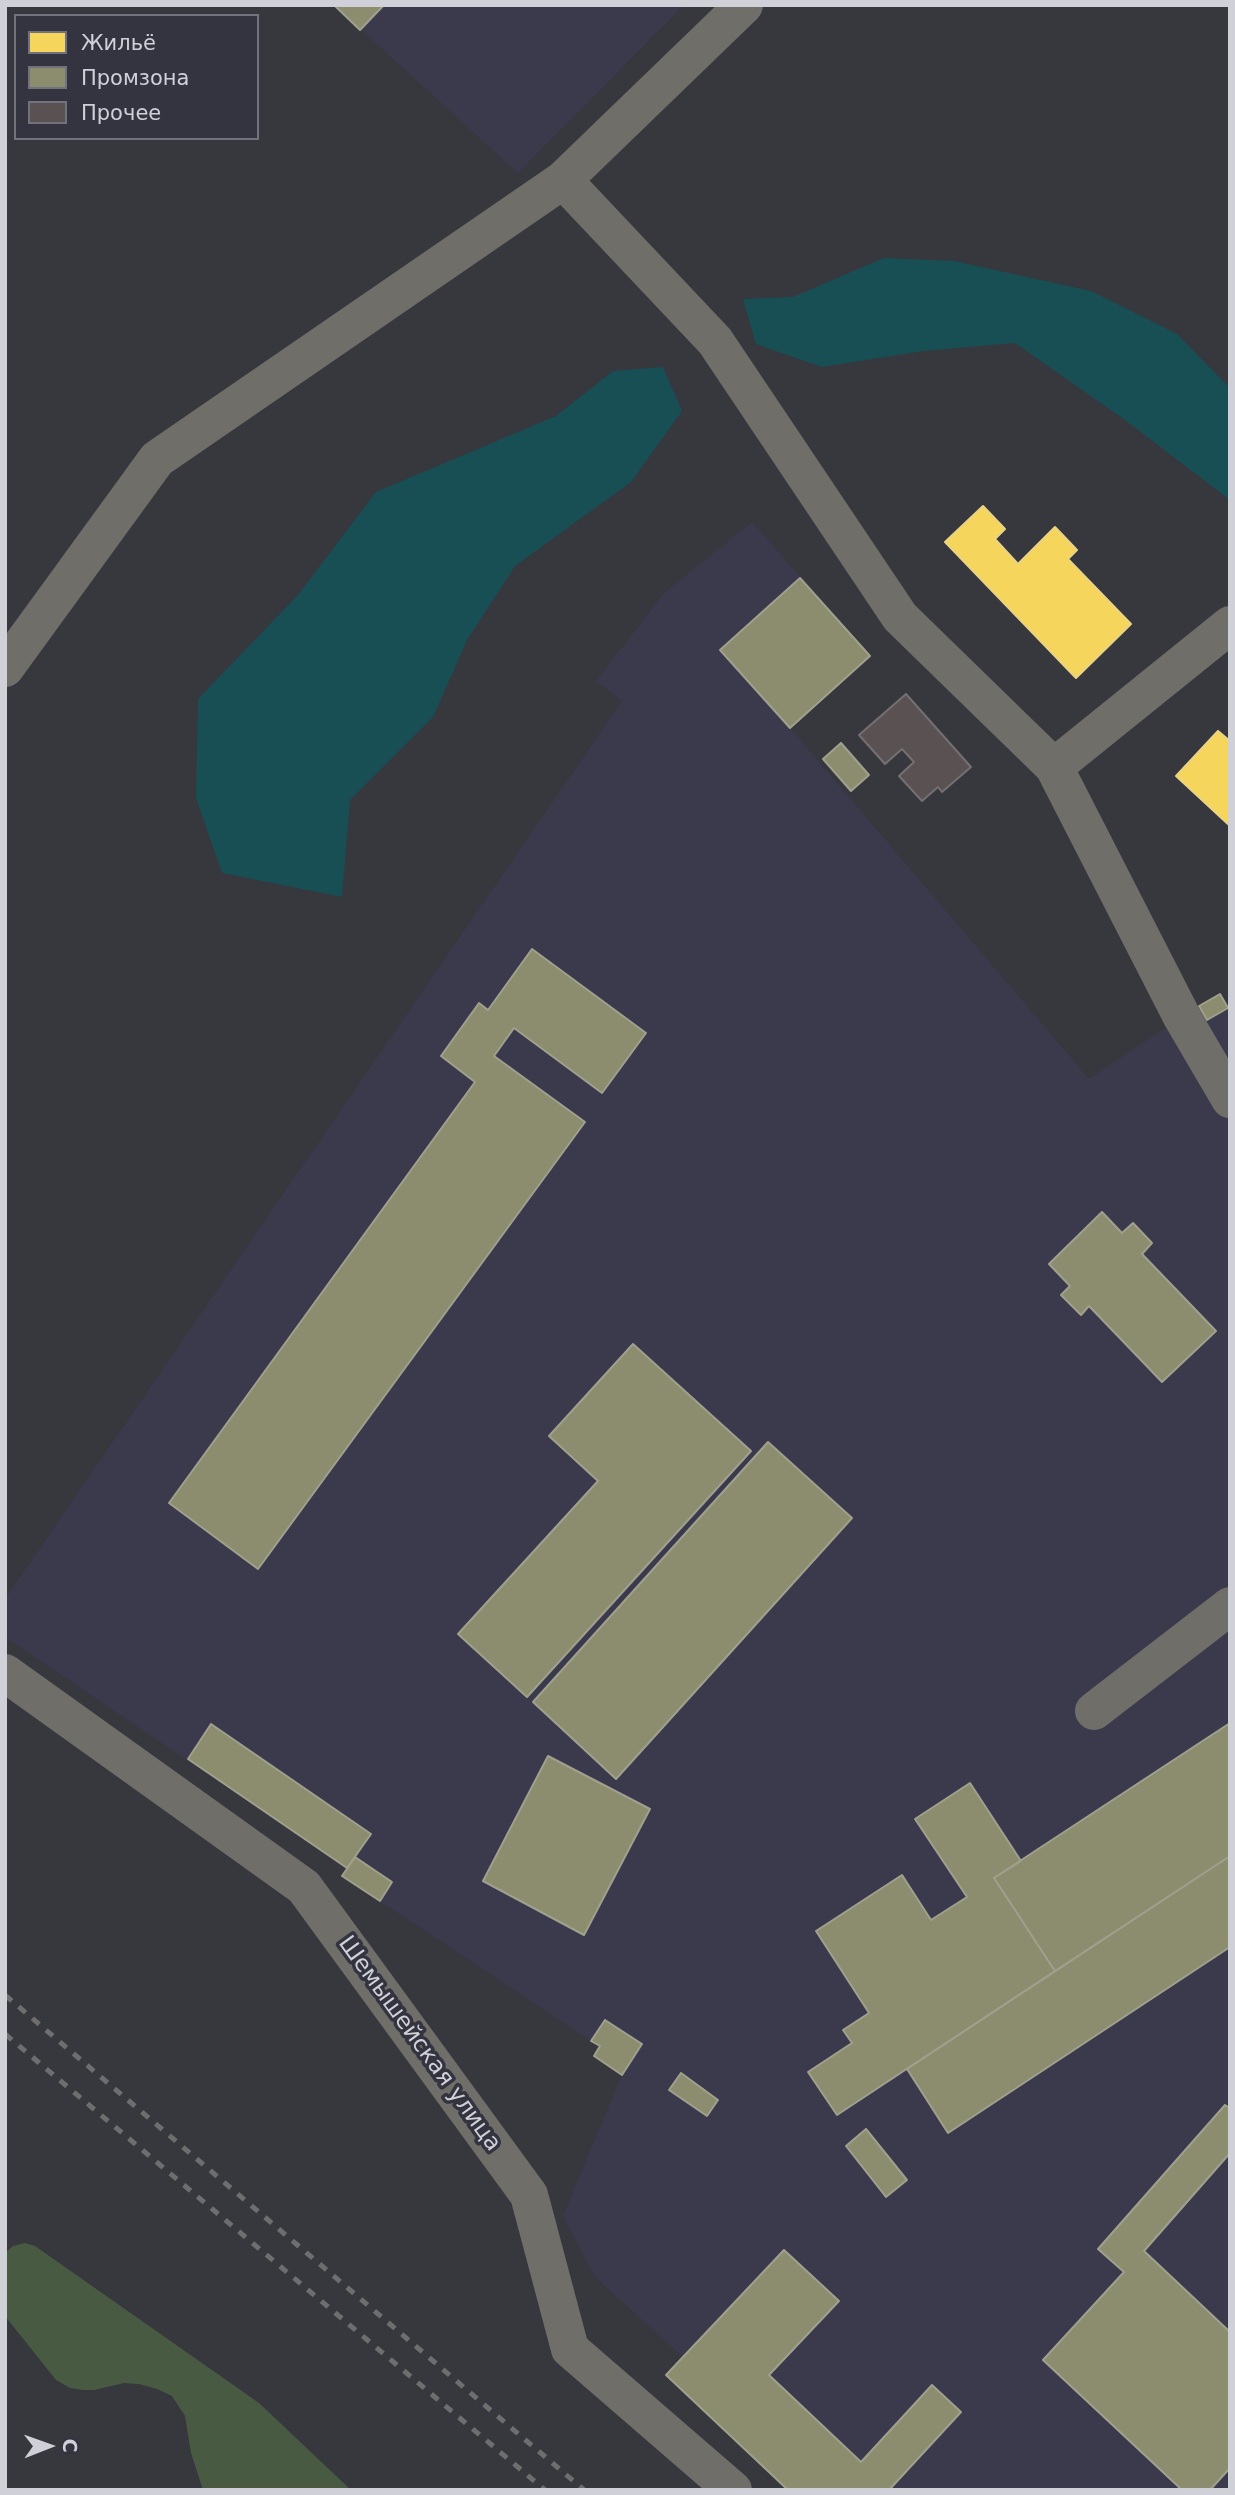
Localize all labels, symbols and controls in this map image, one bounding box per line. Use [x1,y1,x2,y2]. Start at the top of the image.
legend [14,14,259,140]
text: Жильё [81,31,156,55]
text: Промзона [81,66,189,90]
text: Прочее [81,101,161,125]
street label: Шемышейская улица [332,1931,506,2157]
north arrow [14,2411,84,2481]
text: С [59,2438,81,2453]

